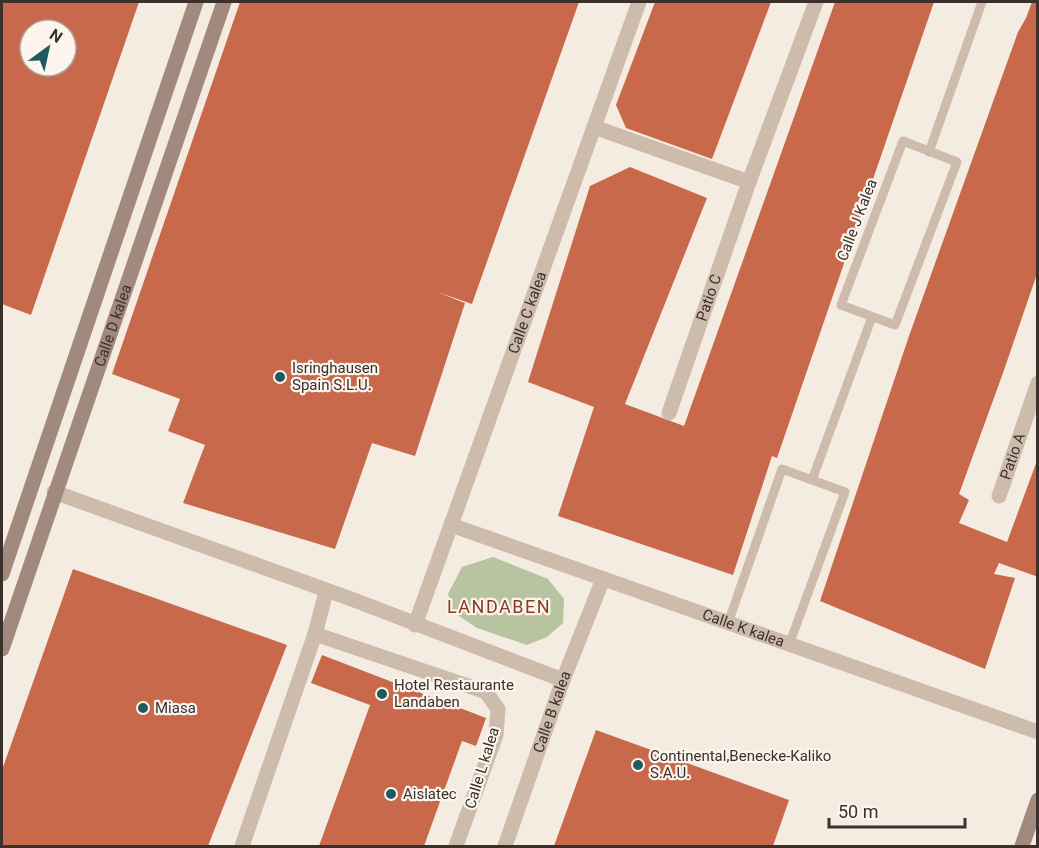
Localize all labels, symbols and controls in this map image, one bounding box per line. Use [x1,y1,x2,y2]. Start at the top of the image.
north arrow [18,18,78,78]
text: N [46,25,66,47]
street label: Calle J Kalea [833,177,881,263]
street label: Calle C kalea [504,269,550,356]
street label: Patio C [693,272,725,323]
street label: Calle D kalea [91,282,135,369]
place label: Isringhausen Spain S.L.U. [292,359,378,394]
marker: Isringhausen Spain S.L.U. [273,370,287,384]
street label: Patio A [996,430,1029,482]
district label: LANDABEN [447,596,551,617]
street label: Calle K kalea [700,605,787,651]
street label: Calle B kalea [529,668,575,755]
place label: Hotel Restaurante Landaben [394,676,514,711]
marker: Hotel Restaurante Landaben [375,687,389,701]
place label: Miasa [155,699,196,717]
marker: Miasa [136,701,150,715]
street label: Calle L kalea [461,725,503,811]
place label: Continental,Benecke-Kaliko S.A.U. [650,747,831,782]
marker: Continental,Benecke-Kaliko S.A.U. [631,758,645,772]
place label: Aislatec [403,785,457,803]
marker: Aislatec [384,787,398,801]
scale bar [829,791,966,829]
text: 50 m [838,801,878,822]

